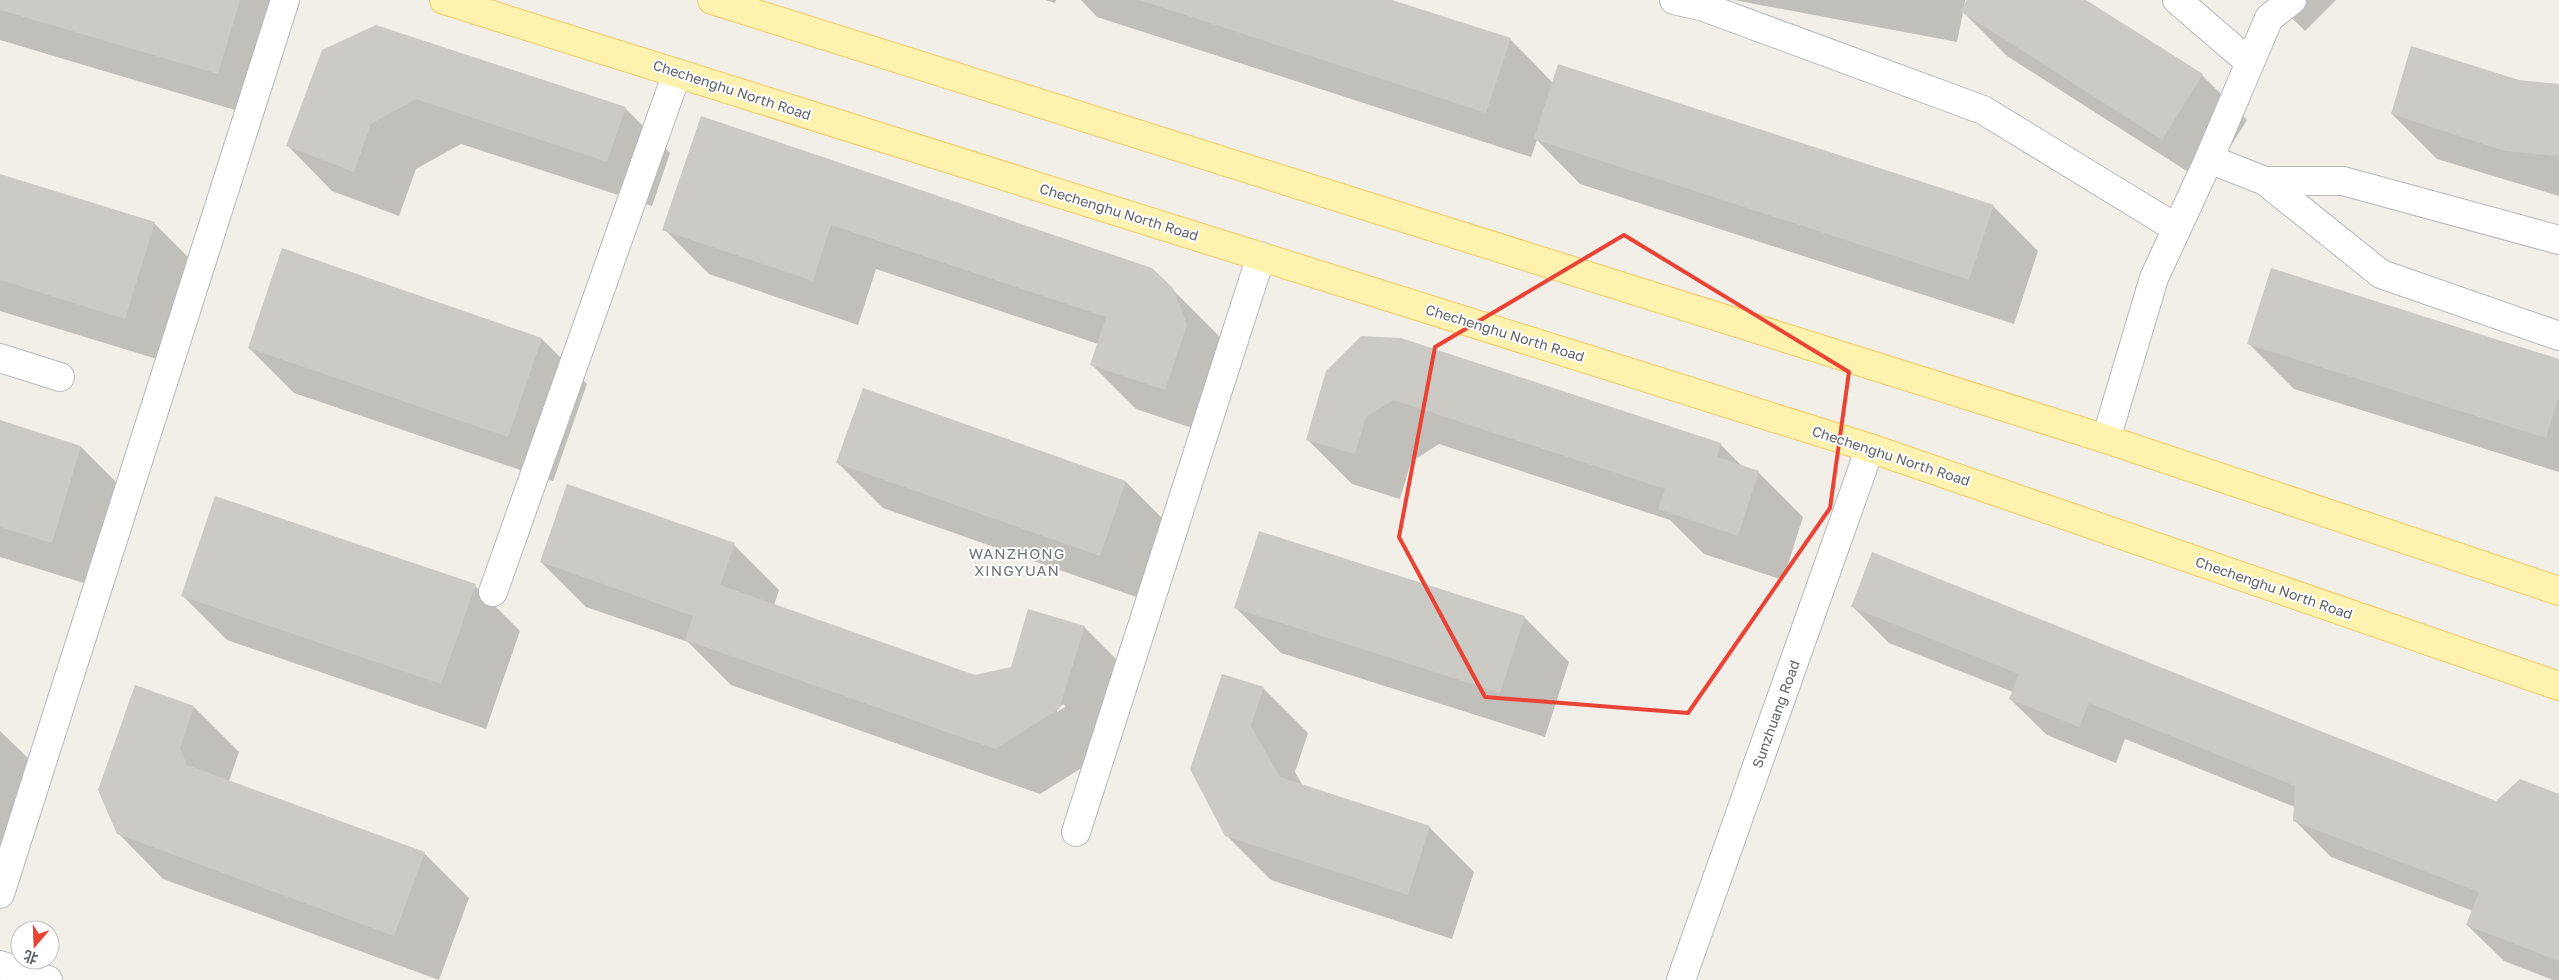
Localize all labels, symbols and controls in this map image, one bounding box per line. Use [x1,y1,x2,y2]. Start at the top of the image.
street label: Chechenghu North Road [651,56,813,123]
street label: Chechenghu North Road [1038,179,1201,244]
street label: Chechenghu North Road [1424,300,1587,365]
street label: Chechenghu North Road [1810,422,1972,489]
district label: WANZHONG XINGYUAN [969,544,1065,579]
street label: Chechenghu North Road [2193,553,2355,622]
street label: Sunzhuang Road [1748,658,1803,770]
north arrow [10,920,60,970]
text: 北 [21,947,40,968]

